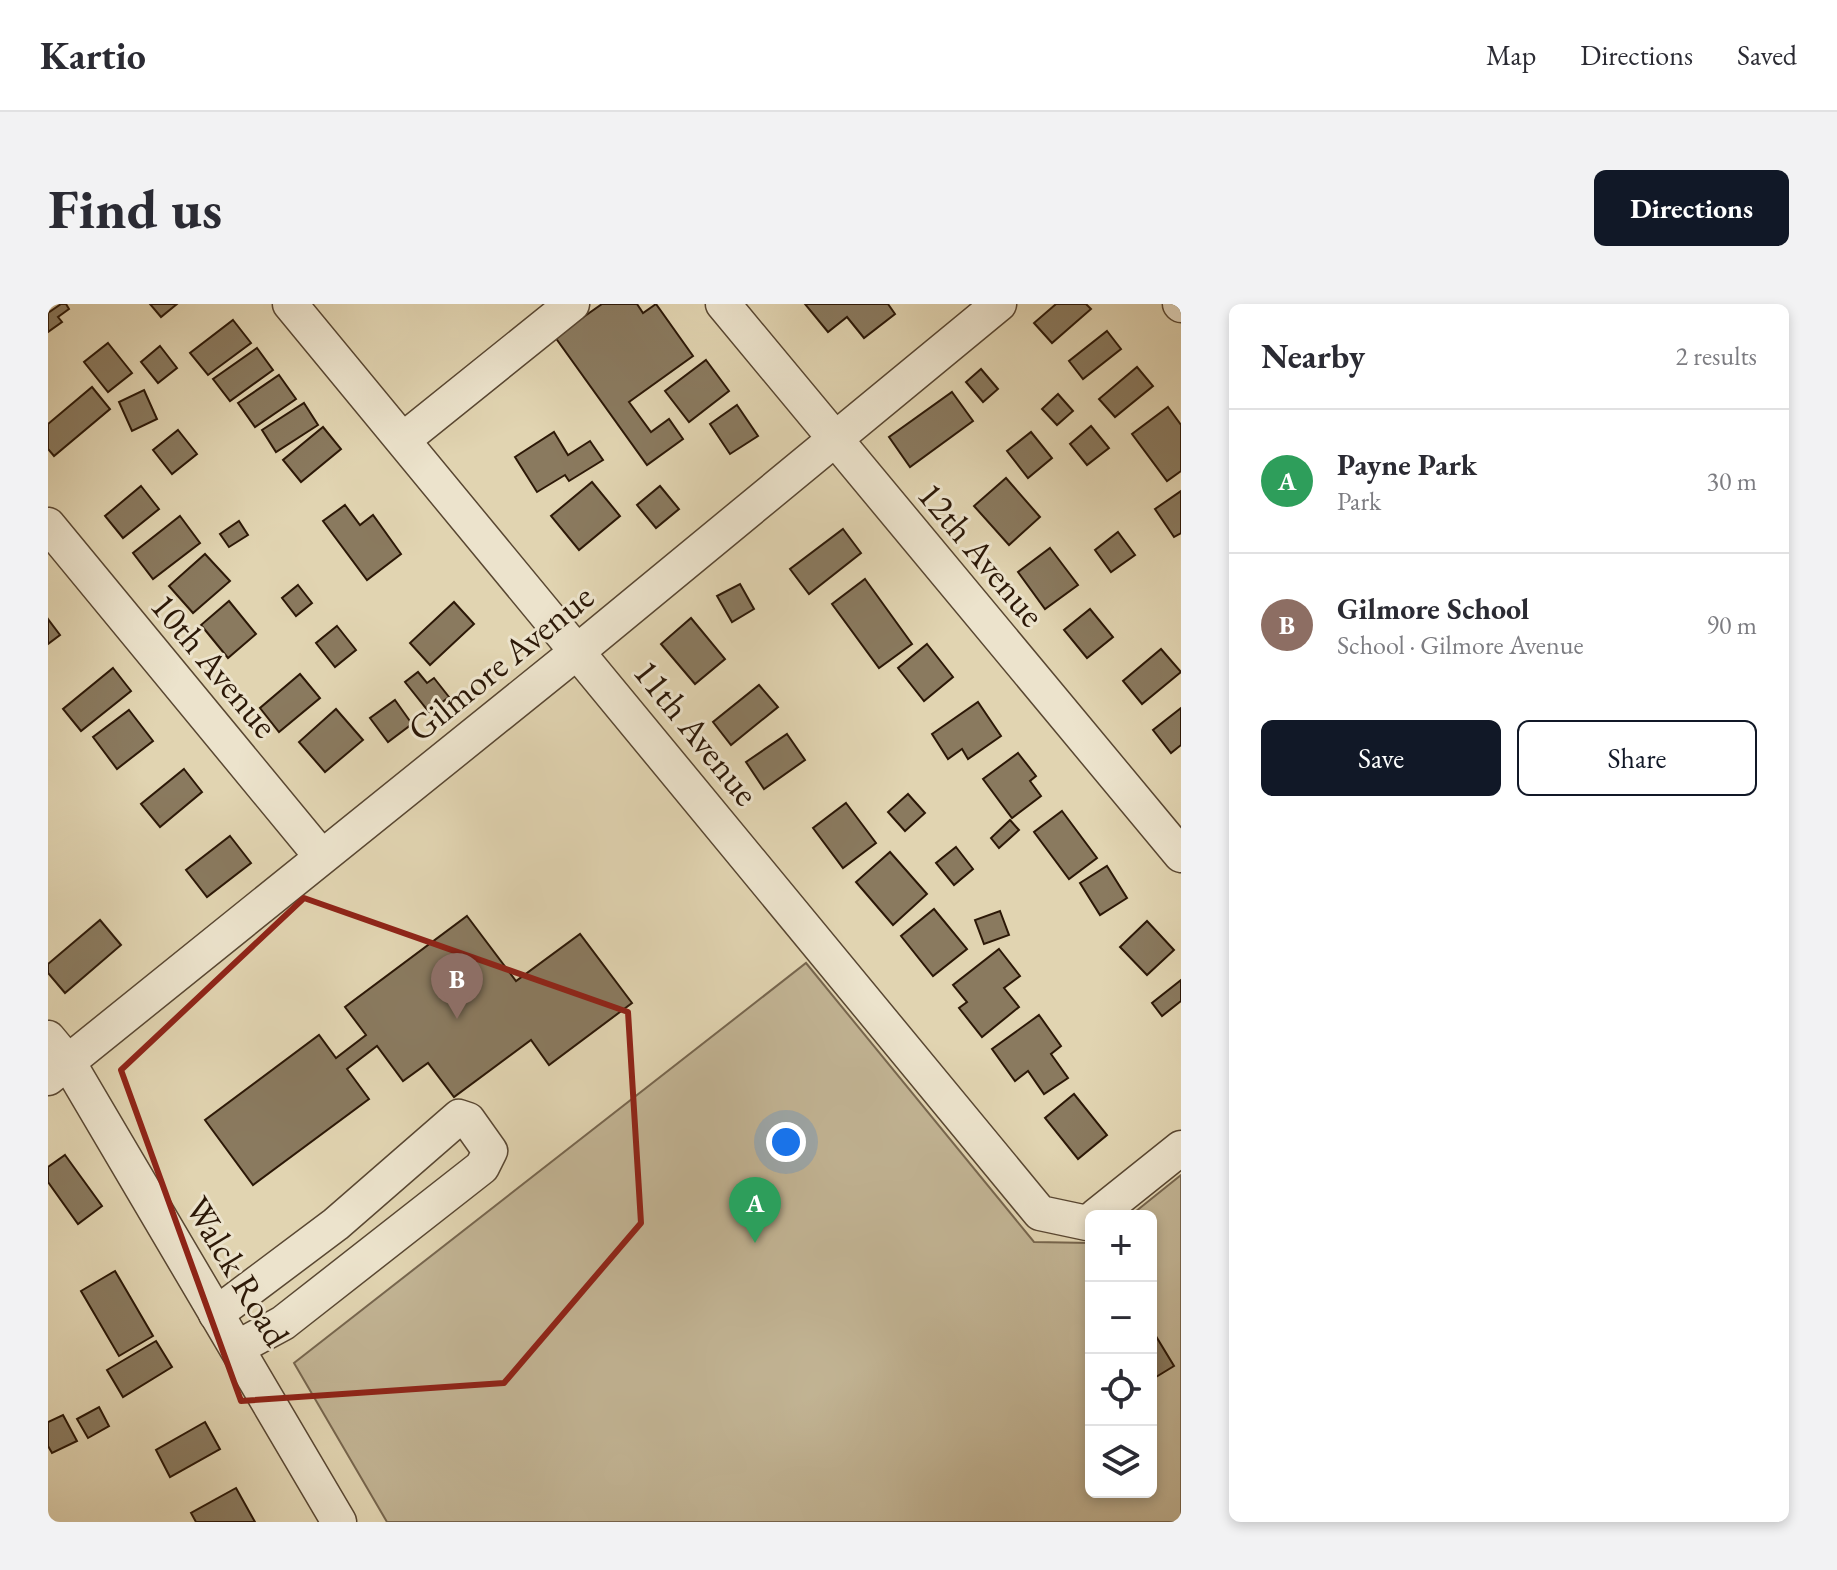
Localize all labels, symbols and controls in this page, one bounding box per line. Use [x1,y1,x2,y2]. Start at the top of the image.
text: Kartio [40,31,146,80]
text: Map [1486,37,1536,73]
text: Directions [1580,37,1693,73]
text: Saved [1737,37,1797,73]
button: Directions [1594,170,1789,246]
text: Find us [48,172,222,245]
text: Nearby [1261,334,1365,378]
text: 2 results [1676,339,1757,373]
text: Payne Park [1337,445,1477,484]
text: A [1278,464,1296,498]
text: 30 m [1707,464,1757,498]
street label: 12th Avenue [907,472,1056,636]
text: Park [1337,484,1381,518]
street label: Gilmore Avenue [398,573,603,752]
street label: 10th Avenue [140,583,289,747]
text: Gilmore School [1337,589,1529,628]
text: B [1279,608,1295,642]
text: 90 m [1707,608,1757,642]
text: School · Gilmore Avenue [1337,628,1584,662]
street label: 11th Avenue [623,650,770,815]
button: Save [1261,720,1501,796]
button: Share [1517,720,1757,796]
pin: B [431,953,483,1019]
your location [766,1122,806,1162]
pin: A [729,1177,781,1243]
street label: Walck Road [175,1188,301,1355]
map controls [1085,1210,1157,1498]
button: + [1085,1210,1157,1282]
button: − [1085,1282,1157,1354]
button: locate [1085,1354,1157,1426]
button: layers [1085,1426,1157,1498]

